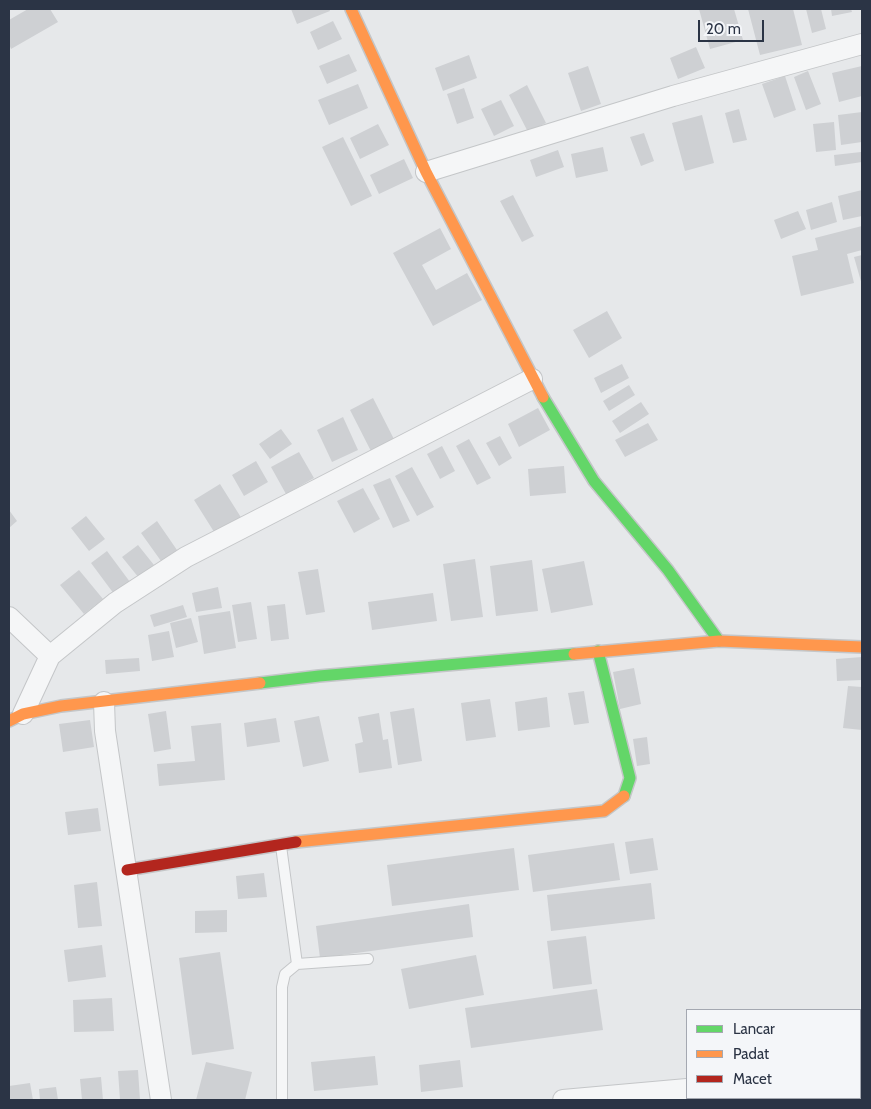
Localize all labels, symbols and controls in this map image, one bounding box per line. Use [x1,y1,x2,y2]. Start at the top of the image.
scale bar [701,10,767,42]
text: 20 m [706,20,741,38]
legend [686,1009,861,1099]
text: Lancar [733,1020,775,1038]
text: Padat [733,1045,769,1063]
text: Macet [733,1070,772,1088]

